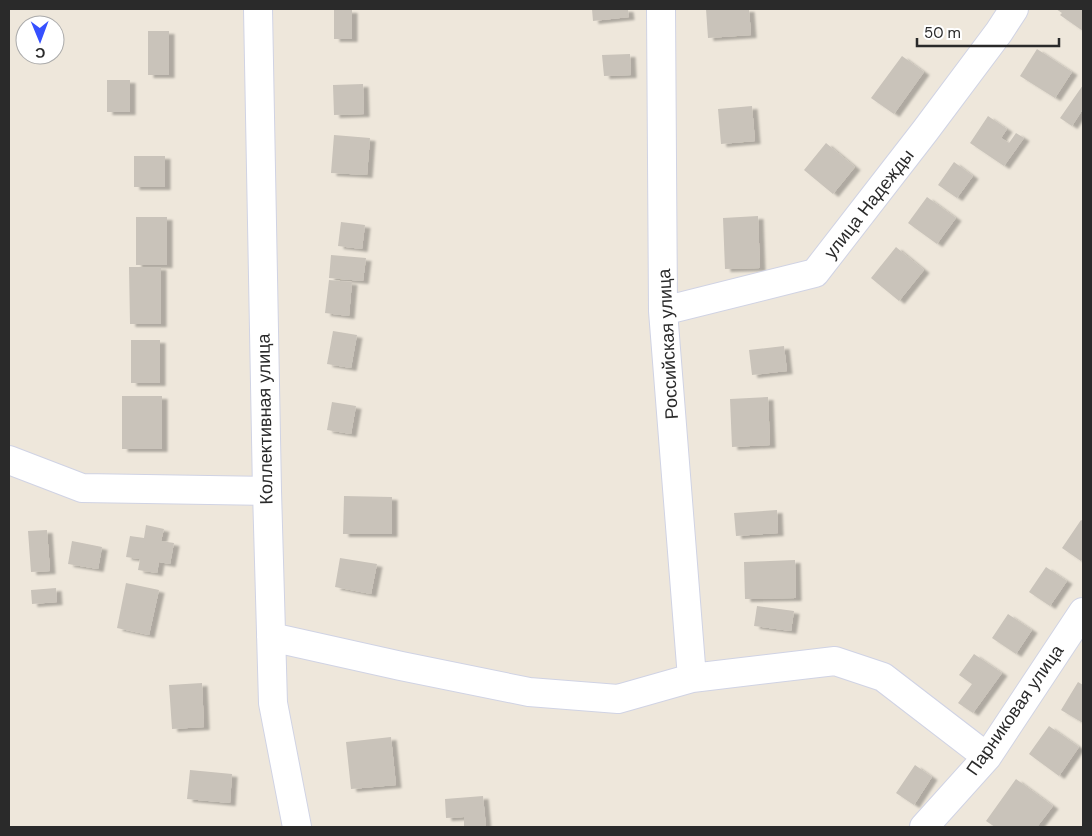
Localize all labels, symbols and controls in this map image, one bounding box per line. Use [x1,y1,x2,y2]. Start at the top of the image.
north arrow [15,15,65,65]
scale bar [917,15,1060,47]
text: 50 m [924,23,961,43]
text: С [35,44,45,62]
street label: улица Надежды [819,144,919,264]
street label: Российская улица [652,267,684,420]
street label: Коллективная улица [251,332,278,505]
street label: Парниковая улица [961,639,1070,780]

